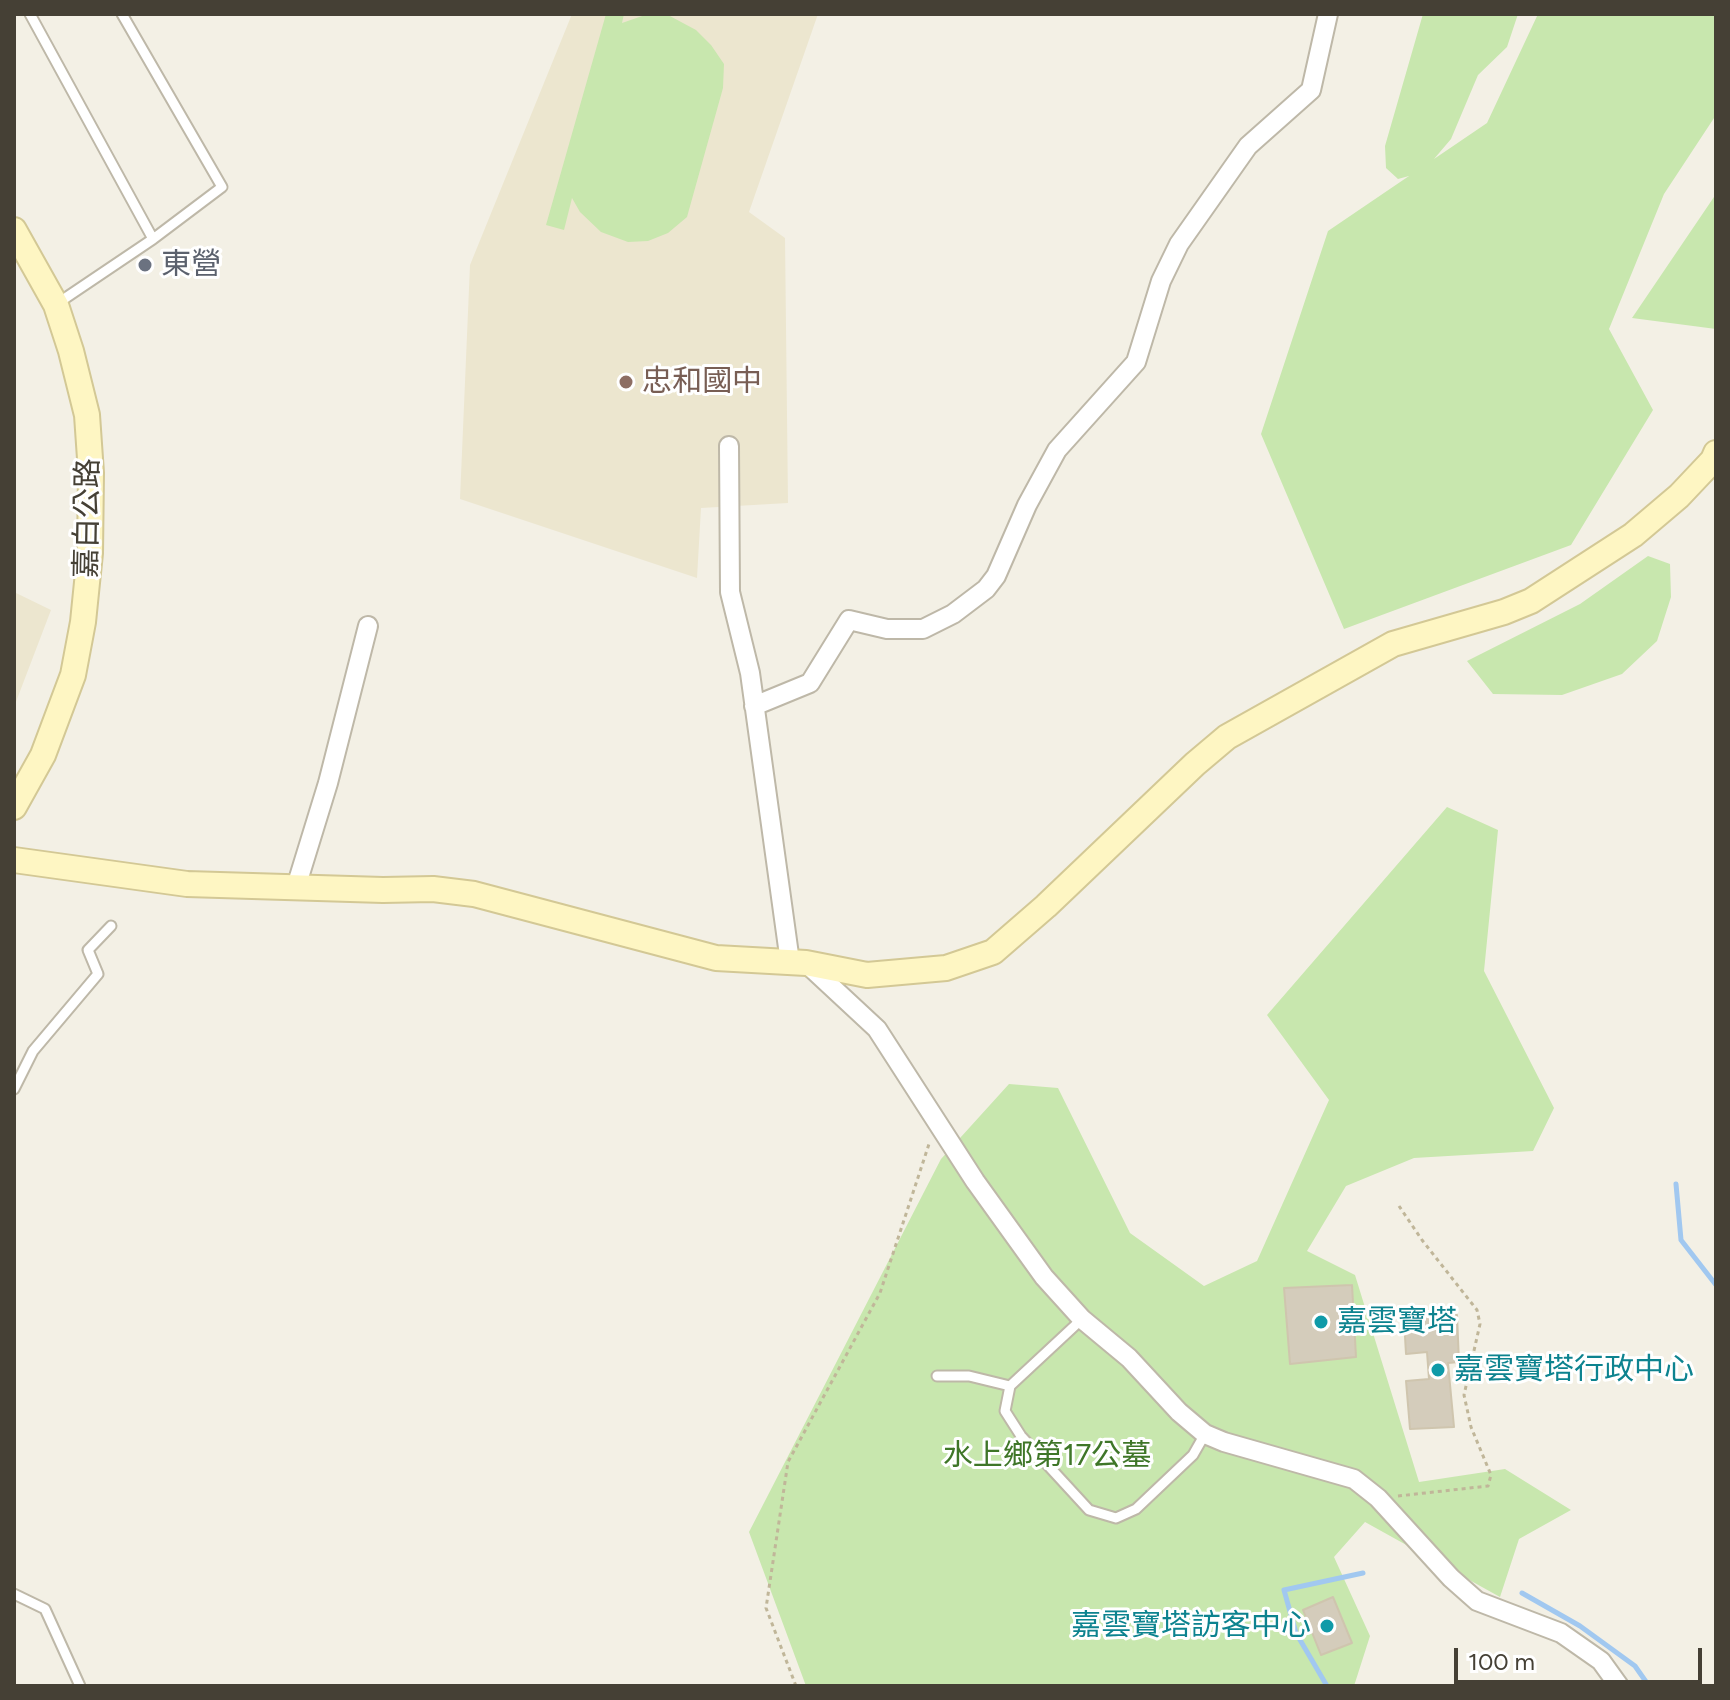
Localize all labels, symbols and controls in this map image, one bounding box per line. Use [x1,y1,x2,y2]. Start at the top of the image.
place label: 東營 [161,247,221,283]
marker: 東營 [136,256,154,274]
place label: 忠和國中 [642,364,762,400]
marker: 忠和國中 [617,373,635,391]
street label: 嘉白公路 [69,458,107,578]
place label: 嘉雲寶塔 [1337,1304,1457,1340]
marker: 嘉雲寶塔 [1312,1313,1330,1331]
place label: 嘉雲寶塔行政中心 [1454,1352,1694,1388]
marker: 嘉雲寶塔行政中心 [1429,1361,1447,1379]
park label: 水上鄉第17公墓 [943,1438,1151,1474]
place label: 嘉雲寶塔訪客中心 [1071,1608,1311,1644]
marker: 嘉雲寶塔訪客中心 [1318,1617,1336,1635]
scale bar [1458,1632,1706,1682]
text: 100 m [1468,1647,1535,1676]

